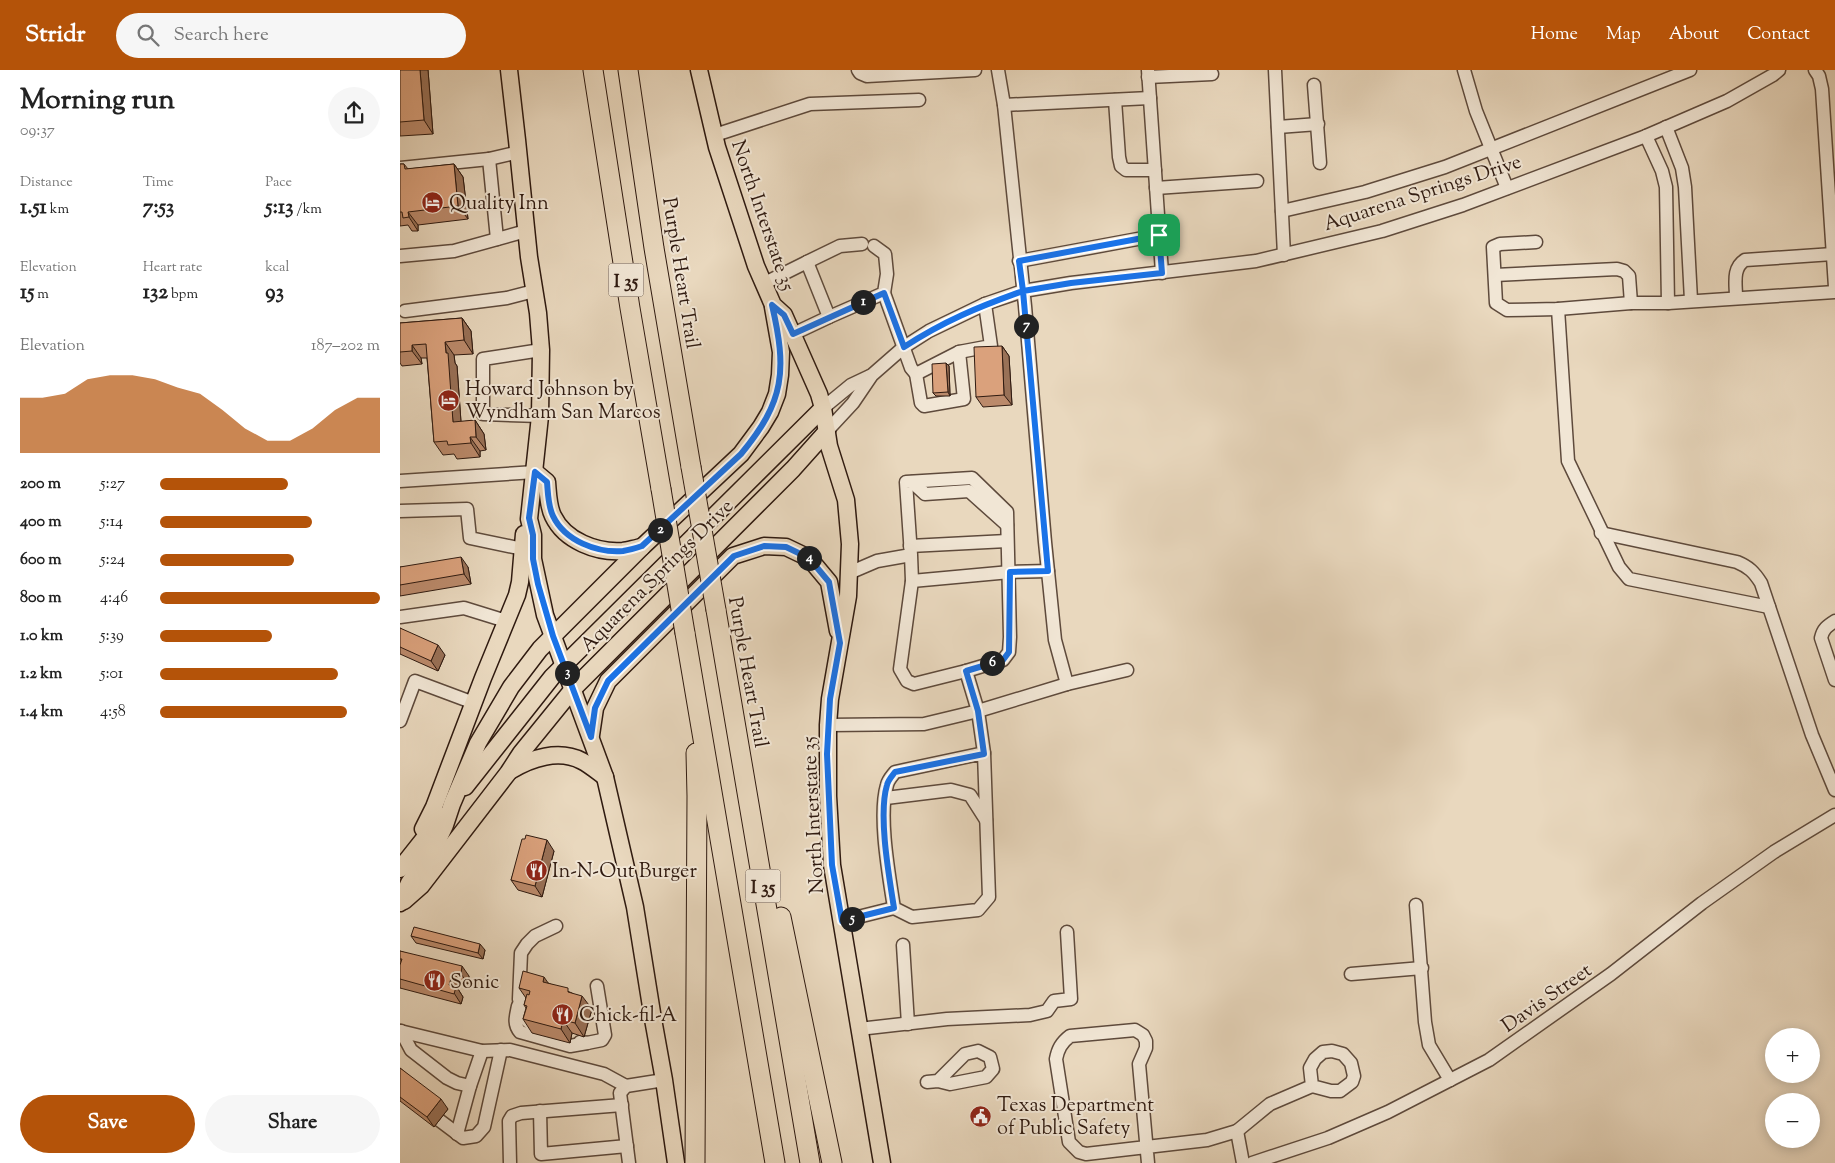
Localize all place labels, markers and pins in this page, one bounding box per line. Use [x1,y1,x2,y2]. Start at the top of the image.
hotel icon: Quality Inn [421,190,445,214]
place label: Quality Inn [449,190,549,219]
pin [1138,214,1180,256]
pin: 1 [850,290,876,314]
pin: 7 [1014,314,1038,338]
place label: Howard Johnson by Wyndham San Marcos [465,376,661,428]
hotel icon: Howard Johnson by Wyndham San Marcos [437,388,461,412]
pin: 2 [648,518,672,542]
pin: 4 [796,546,822,570]
pin: 6 [980,650,1004,676]
pin: 3 [554,660,580,686]
restaurant icon: In-N-Out Burger [524,858,548,882]
place label: In-N-Out Burger [552,858,697,887]
pin: 5 [840,906,864,932]
restaurant icon: Sonic [422,969,446,993]
place label: Sonic [450,969,499,998]
restaurant icon: Chick-fil-A [551,1002,575,1026]
place label: Chick-fil-A [579,1002,677,1031]
place label: Texas Department of Public Safety [997,1092,1154,1144]
public building icon: Texas Department of Public Safety [969,1104,993,1128]

